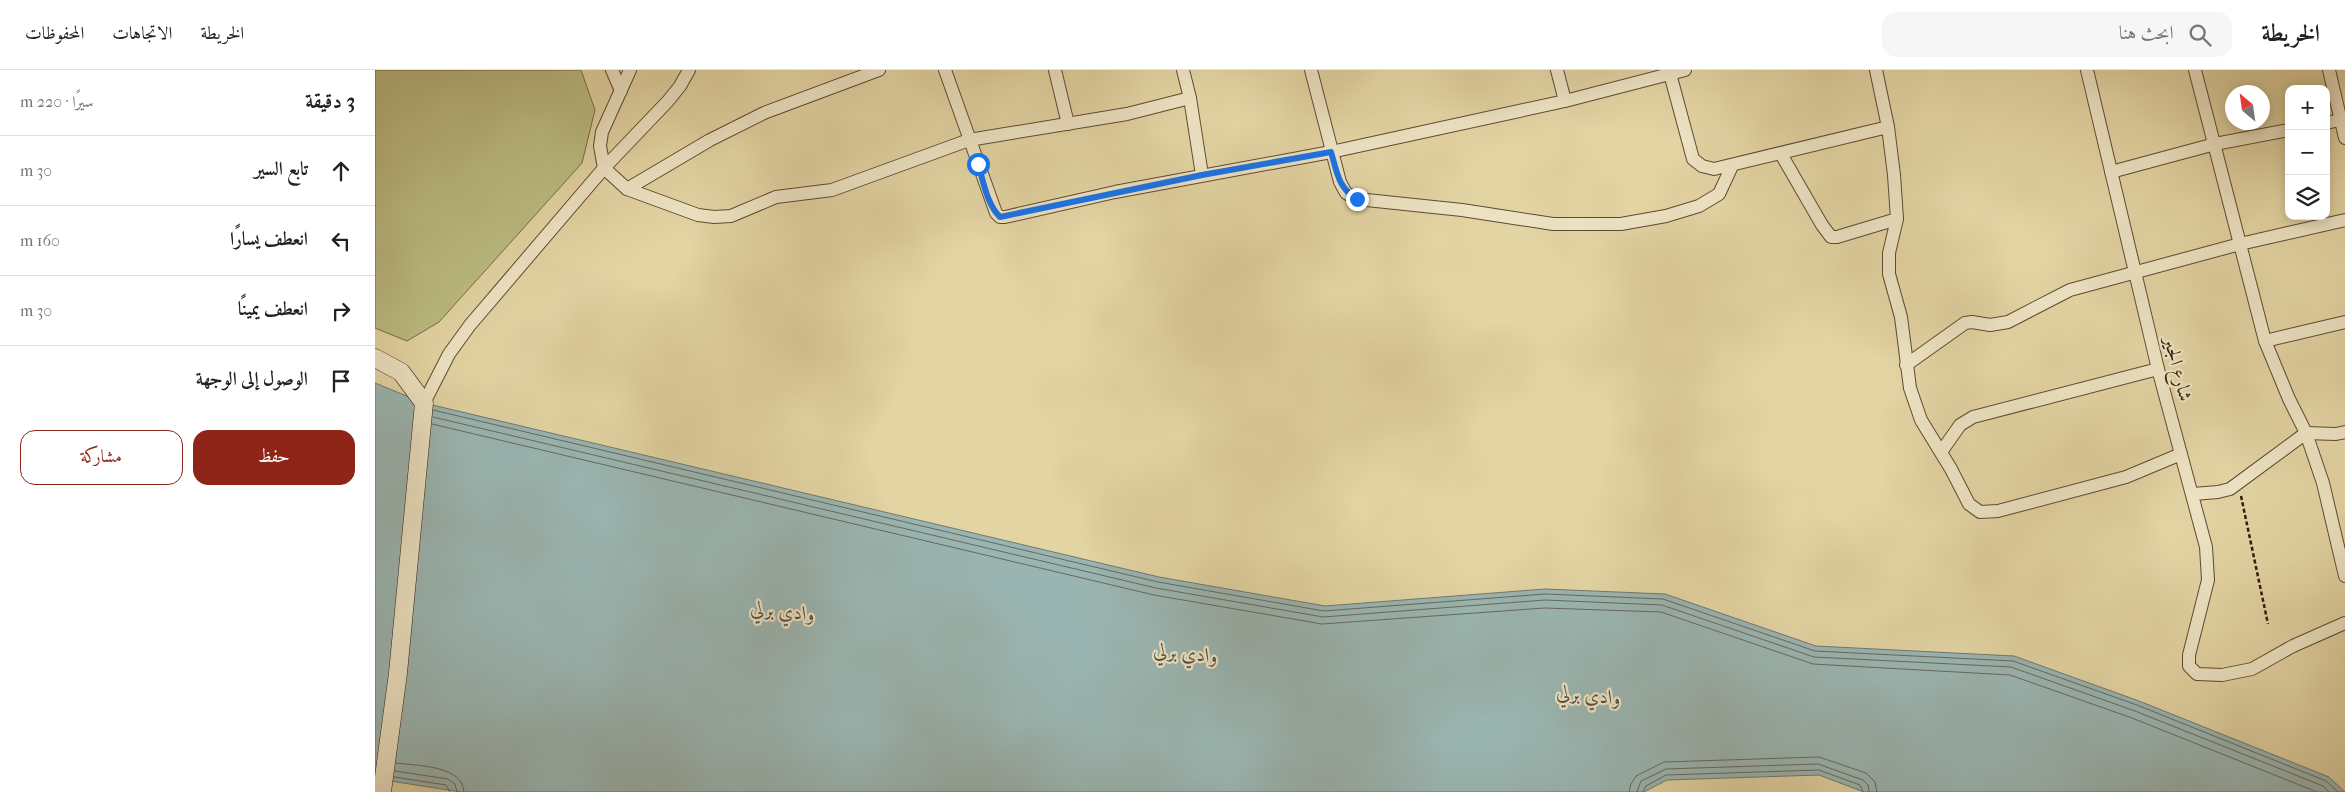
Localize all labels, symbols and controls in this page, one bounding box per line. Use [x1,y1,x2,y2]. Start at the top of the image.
search box [1882,12,2232,57]
text: الخريطة [2262,19,2320,47]
icon: search [2186,21,2214,49]
text: ابحث هنا [2119,22,2174,44]
text: المحفوظات [25,23,84,44]
text: الاتجاهات [112,23,172,44]
text: الخريطة [200,23,244,44]
north arrow [2225,85,2270,130]
map controls [2285,85,2330,220]
button: + [2285,85,2330,130]
text: 3 دقيقة [305,89,355,113]
text: سيرًا · 220 m [20,92,93,111]
button: − [2285,130,2330,175]
route start [967,153,990,176]
icon: ahead [327,157,355,185]
text: تابع السير [254,158,308,180]
text: 30 m [20,161,52,180]
button: layers [2285,175,2330,220]
route end [1346,188,1369,211]
icon: left [327,227,355,255]
text: انعطف يسارًا [230,228,308,250]
text: 160 m [20,231,60,250]
icon: right [327,297,355,325]
text: انعطف يمينًا [238,298,308,320]
text: 30 m [20,301,52,320]
street label: شارع الجير [2155,333,2197,404]
icon: arrive [327,367,355,395]
text: الوصول إلى الوجهة [196,368,308,390]
button: مشاركة [20,430,183,485]
button: حفظ [193,430,355,485]
water label: وادي برلي [749,596,816,630]
water label: وادي برلي [1152,638,1219,672]
water label: وادي برلي [1555,680,1622,714]

